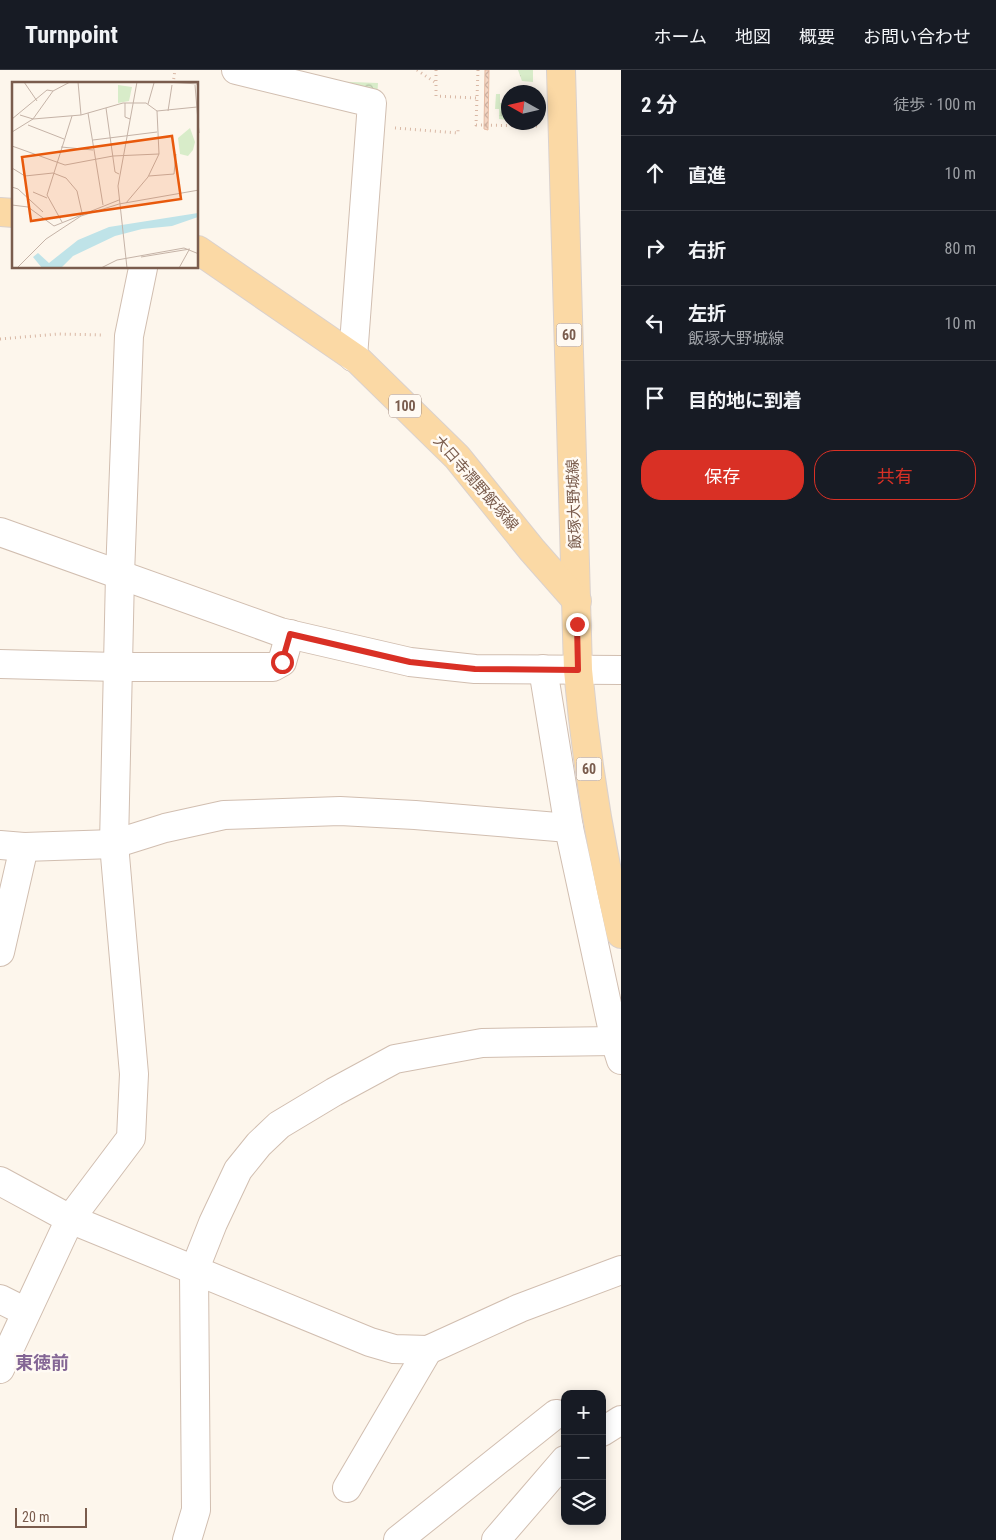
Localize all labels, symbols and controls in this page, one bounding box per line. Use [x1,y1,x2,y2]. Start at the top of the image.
text: Turnpoint [25,21,118,49]
text: ホーム [654,26,707,47]
text: 地図 [735,26,771,47]
text: 概要 [799,26,835,47]
text: お問い合わせ [863,26,971,47]
inset map [12,82,199,269]
north arrow [501,85,546,130]
text: 2 分 [641,93,677,117]
text: 徒歩 · 100 m [893,95,976,114]
icon: ahead [641,159,669,187]
text: 直進 [688,164,726,187]
text: 10 m [944,164,976,183]
icon: right [641,234,669,262]
text: 右折 [688,239,726,262]
text: 80 m [944,239,976,258]
text: 左折 [688,302,726,325]
icon: left [641,309,669,337]
text: 10 m [944,314,976,333]
road number: 60 [556,324,582,346]
text: 飯塚大野城線 [688,329,784,348]
icon: arrive [641,384,669,412]
text: 目的地に到着 [688,389,802,412]
road number: 100 [389,394,421,418]
street label: 大日寺潤野飯塚線 [430,432,522,534]
button: 保存 [641,450,804,500]
button: 共有 [814,450,976,500]
street label: 飯塚大野城線 [563,459,585,549]
route end [566,613,589,636]
route start [271,651,294,674]
road number: 60 [576,758,602,781]
district label: 東徳前 [15,1352,69,1373]
map controls [561,1390,606,1525]
button: + [561,1390,606,1435]
button: − [561,1435,606,1480]
button: layers [561,1480,606,1525]
scale bar [15,1505,88,1528]
text: 20 m [22,1509,50,1525]

